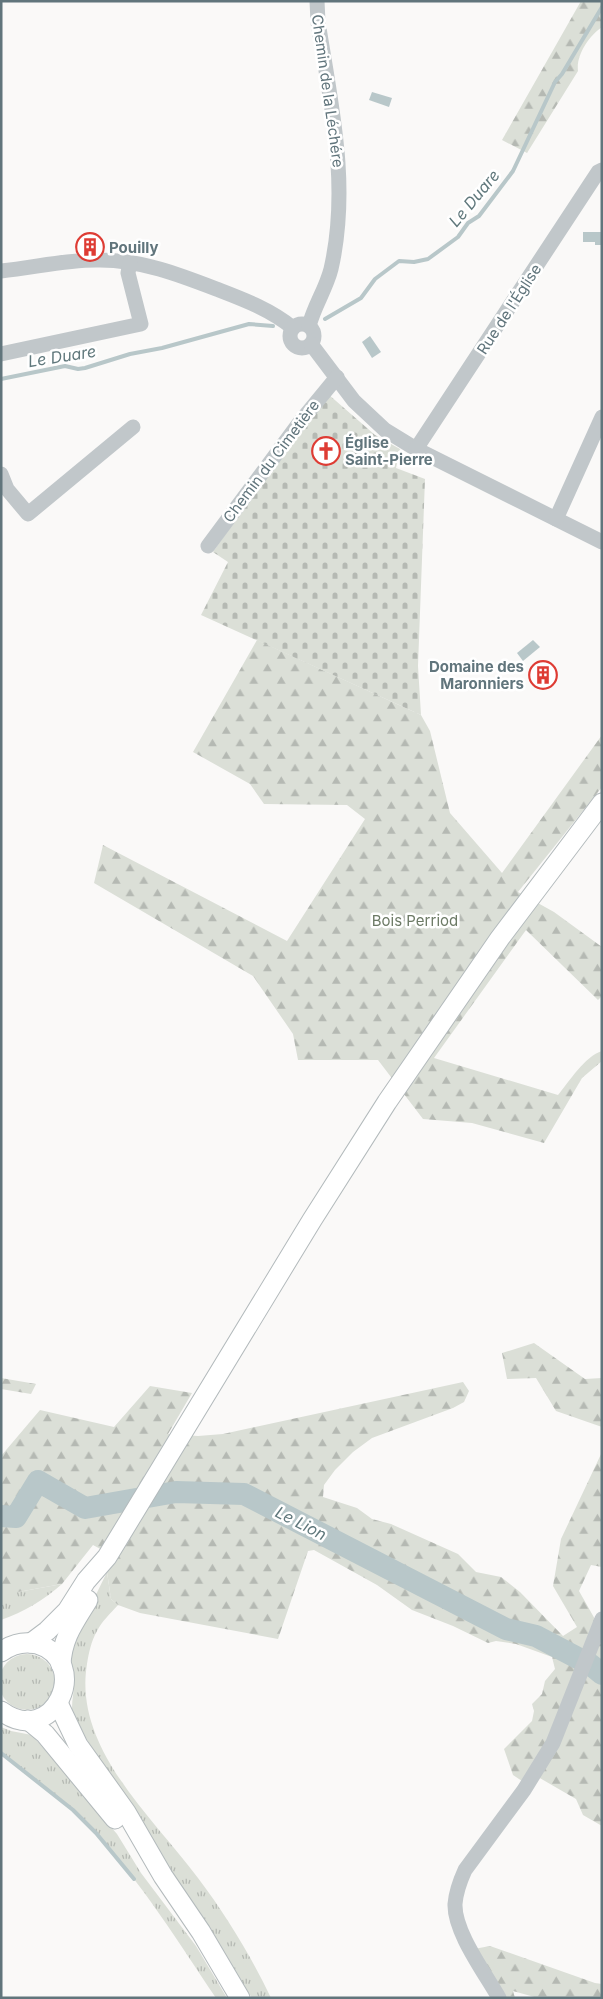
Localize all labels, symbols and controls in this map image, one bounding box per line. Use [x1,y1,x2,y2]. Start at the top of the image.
street label: Chemin de la Léchére [308,13,348,169]
water label: Le Duare [444,165,504,231]
building icon: Pouilly [75,232,105,262]
place label: Pouilly [109,238,159,257]
street label: Rue de l'Église [473,260,545,358]
water label: Le Duare [27,341,97,371]
street label: Chemin du Cimetière [219,396,323,526]
place label: Église Saint-Pierre [345,433,433,469]
church icon: Église Saint-Pierre [311,436,341,466]
place label: Domaine des Maronniers [429,657,524,693]
building icon: Domaine des Maronniers [528,660,558,690]
park label: Bois Perriod [372,911,458,930]
water label: Le Lion [272,1502,330,1544]

